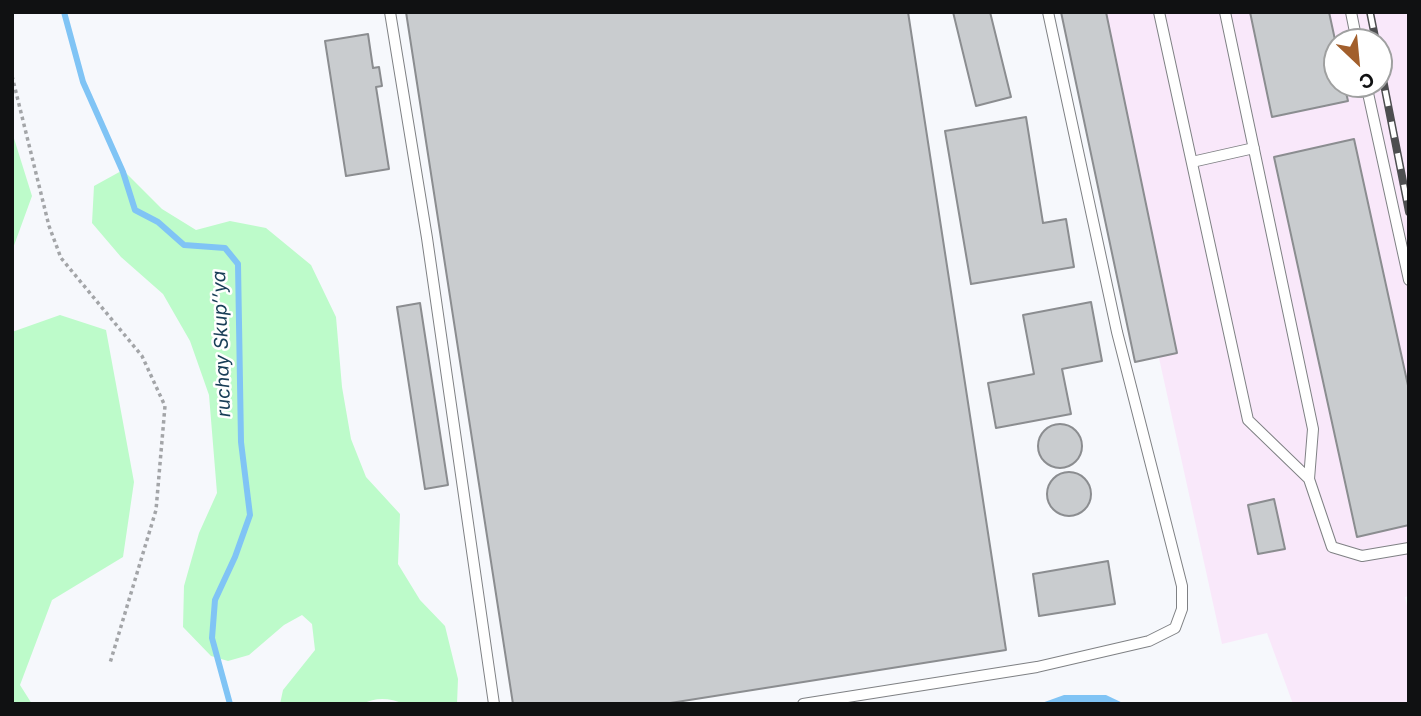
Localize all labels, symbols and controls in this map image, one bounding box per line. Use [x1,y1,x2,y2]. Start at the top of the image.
north arrow [1323,28,1393,98]
text: С [1355,67,1378,94]
water label: ruchay Skup’’ya [208,270,236,418]

